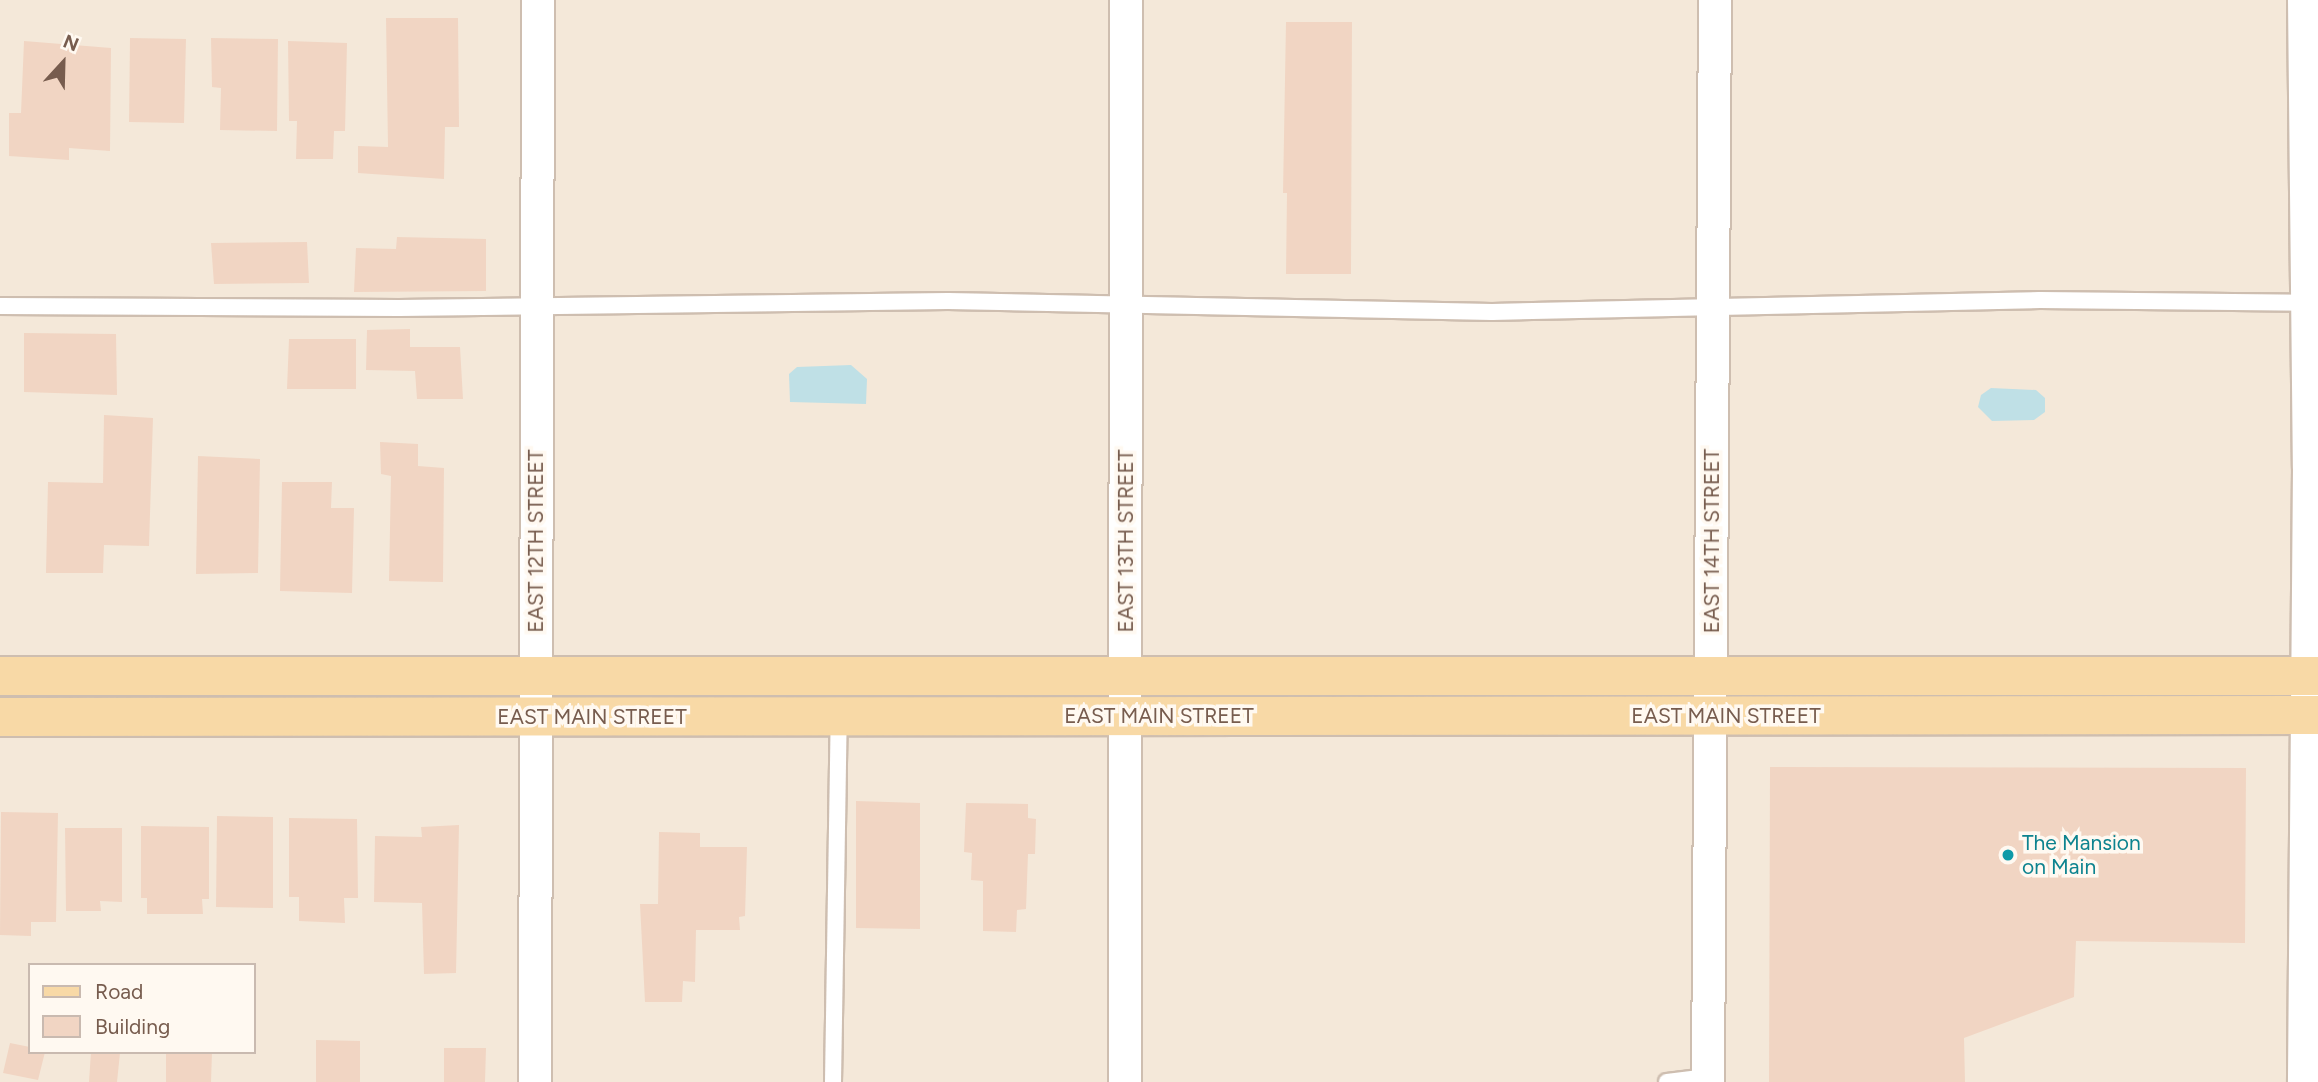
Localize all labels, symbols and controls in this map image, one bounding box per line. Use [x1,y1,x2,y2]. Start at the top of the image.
north arrow [28,28,98,98]
text: N [60,30,82,56]
street label: EAST 12TH STREET [523,449,549,633]
street label: EAST 13TH STREET [1113,449,1139,633]
street label: EAST 14TH STREET [1699,449,1725,633]
street label: EAST MAIN STREET [1064,703,1254,729]
street label: EAST MAIN STREET [1631,703,1821,729]
street label: EAST MAIN STREET [497,704,687,730]
place label: The Mansion on Main [2022,830,2141,880]
marker: The Mansion on Main [2000,847,2016,863]
legend [28,963,256,1054]
text: Road [95,979,143,1004]
text: Building [95,1014,170,1039]

